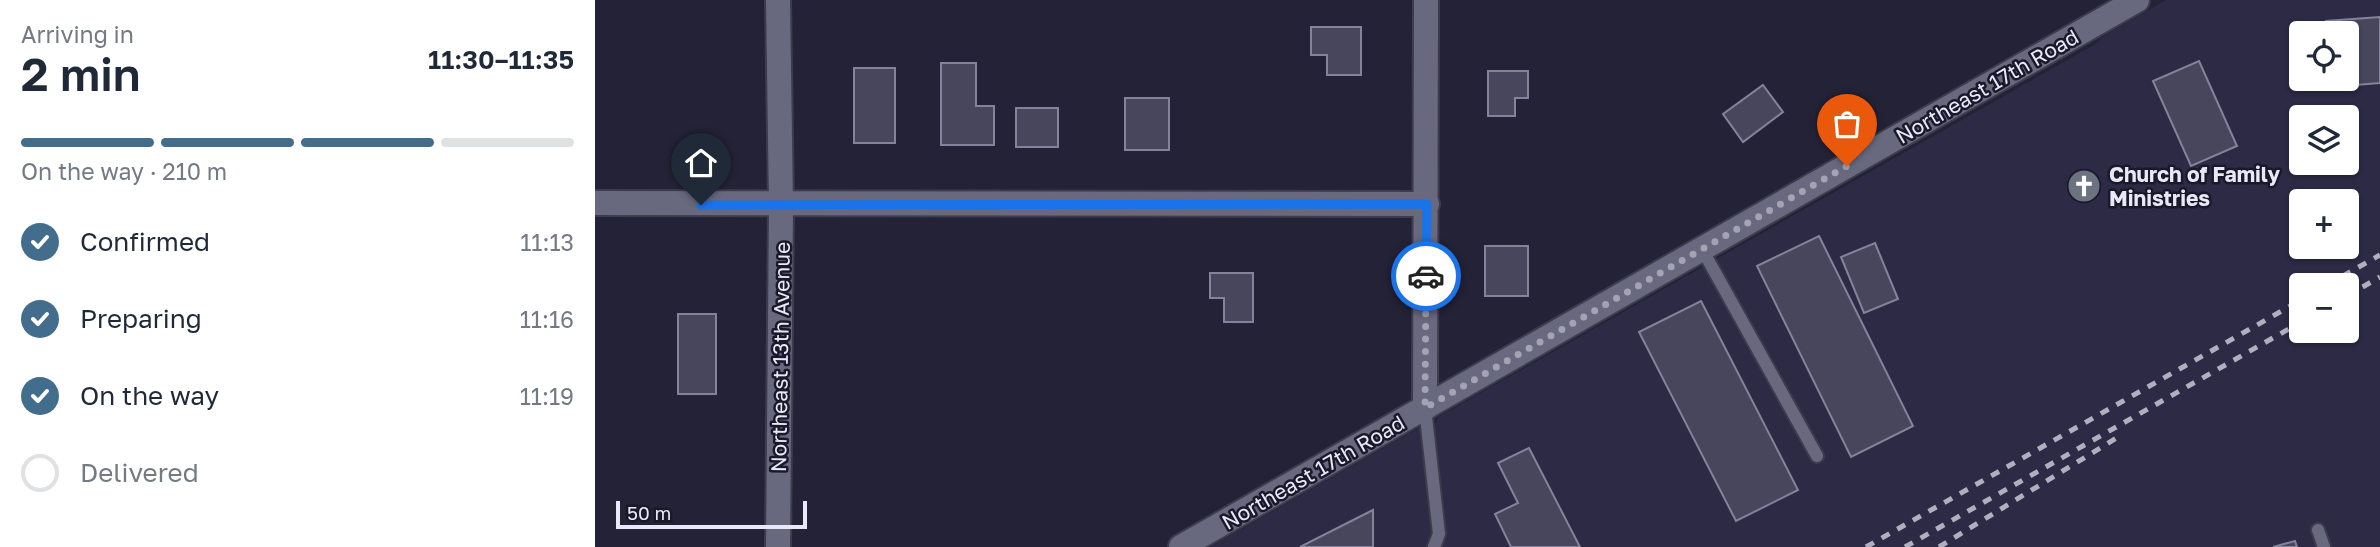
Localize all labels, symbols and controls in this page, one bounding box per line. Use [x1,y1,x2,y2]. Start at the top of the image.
text: Arriving in [21,20,134,48]
map controls [2289,21,2359,343]
button: locate [2289,21,2359,91]
street label: Northeast 17th Road [1891,23,2083,149]
text: 11:30–11:35 [428,44,574,75]
text: 2 min [21,46,141,101]
pin [1817,94,1877,166]
icon: bag [1828,105,1866,143]
button: layers [2289,105,2359,175]
pin [671,133,731,205]
icon: home [682,144,720,182]
text: On the way · 210 m [21,157,227,185]
place label: Church of Family Ministries [2109,161,2280,211]
church icon: Church of Family Ministries [2065,167,2103,205]
button: + [2289,189,2359,259]
icon: check [21,223,59,261]
text: Confirmed [80,226,210,257]
text: 11:13 [520,228,574,256]
courier [1391,241,1461,311]
street label: Northeast 13th Avenue [765,242,795,472]
icon: car [1407,257,1445,295]
button: − [2289,273,2359,343]
icon: check [21,300,59,338]
text: Preparing [80,303,202,334]
text: 11:16 [520,305,574,333]
icon: check [21,377,59,415]
text: On the way [80,380,219,411]
text: 11:19 [520,382,574,410]
street label: Northeast 17th Road [1217,409,1409,535]
text: Delivered [80,457,199,488]
scale bar [616,498,807,530]
text: 50 m [627,501,671,524]

